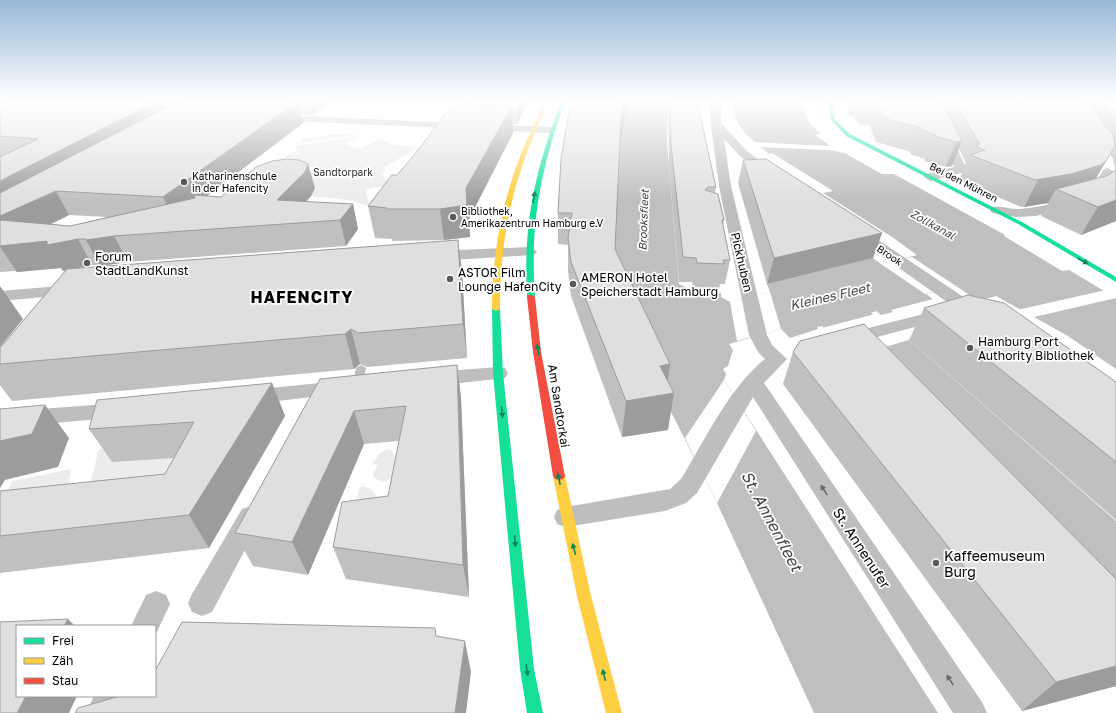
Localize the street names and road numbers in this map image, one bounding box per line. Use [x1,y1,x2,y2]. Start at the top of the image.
street label: Bei den Mühren [928,160,1000,204]
street label: Pickhuben [728,231,756,293]
street label: Brook [875,242,905,268]
street label: Am Sandtorkai [545,363,573,449]
street label: St. Annenufer [830,504,895,592]

